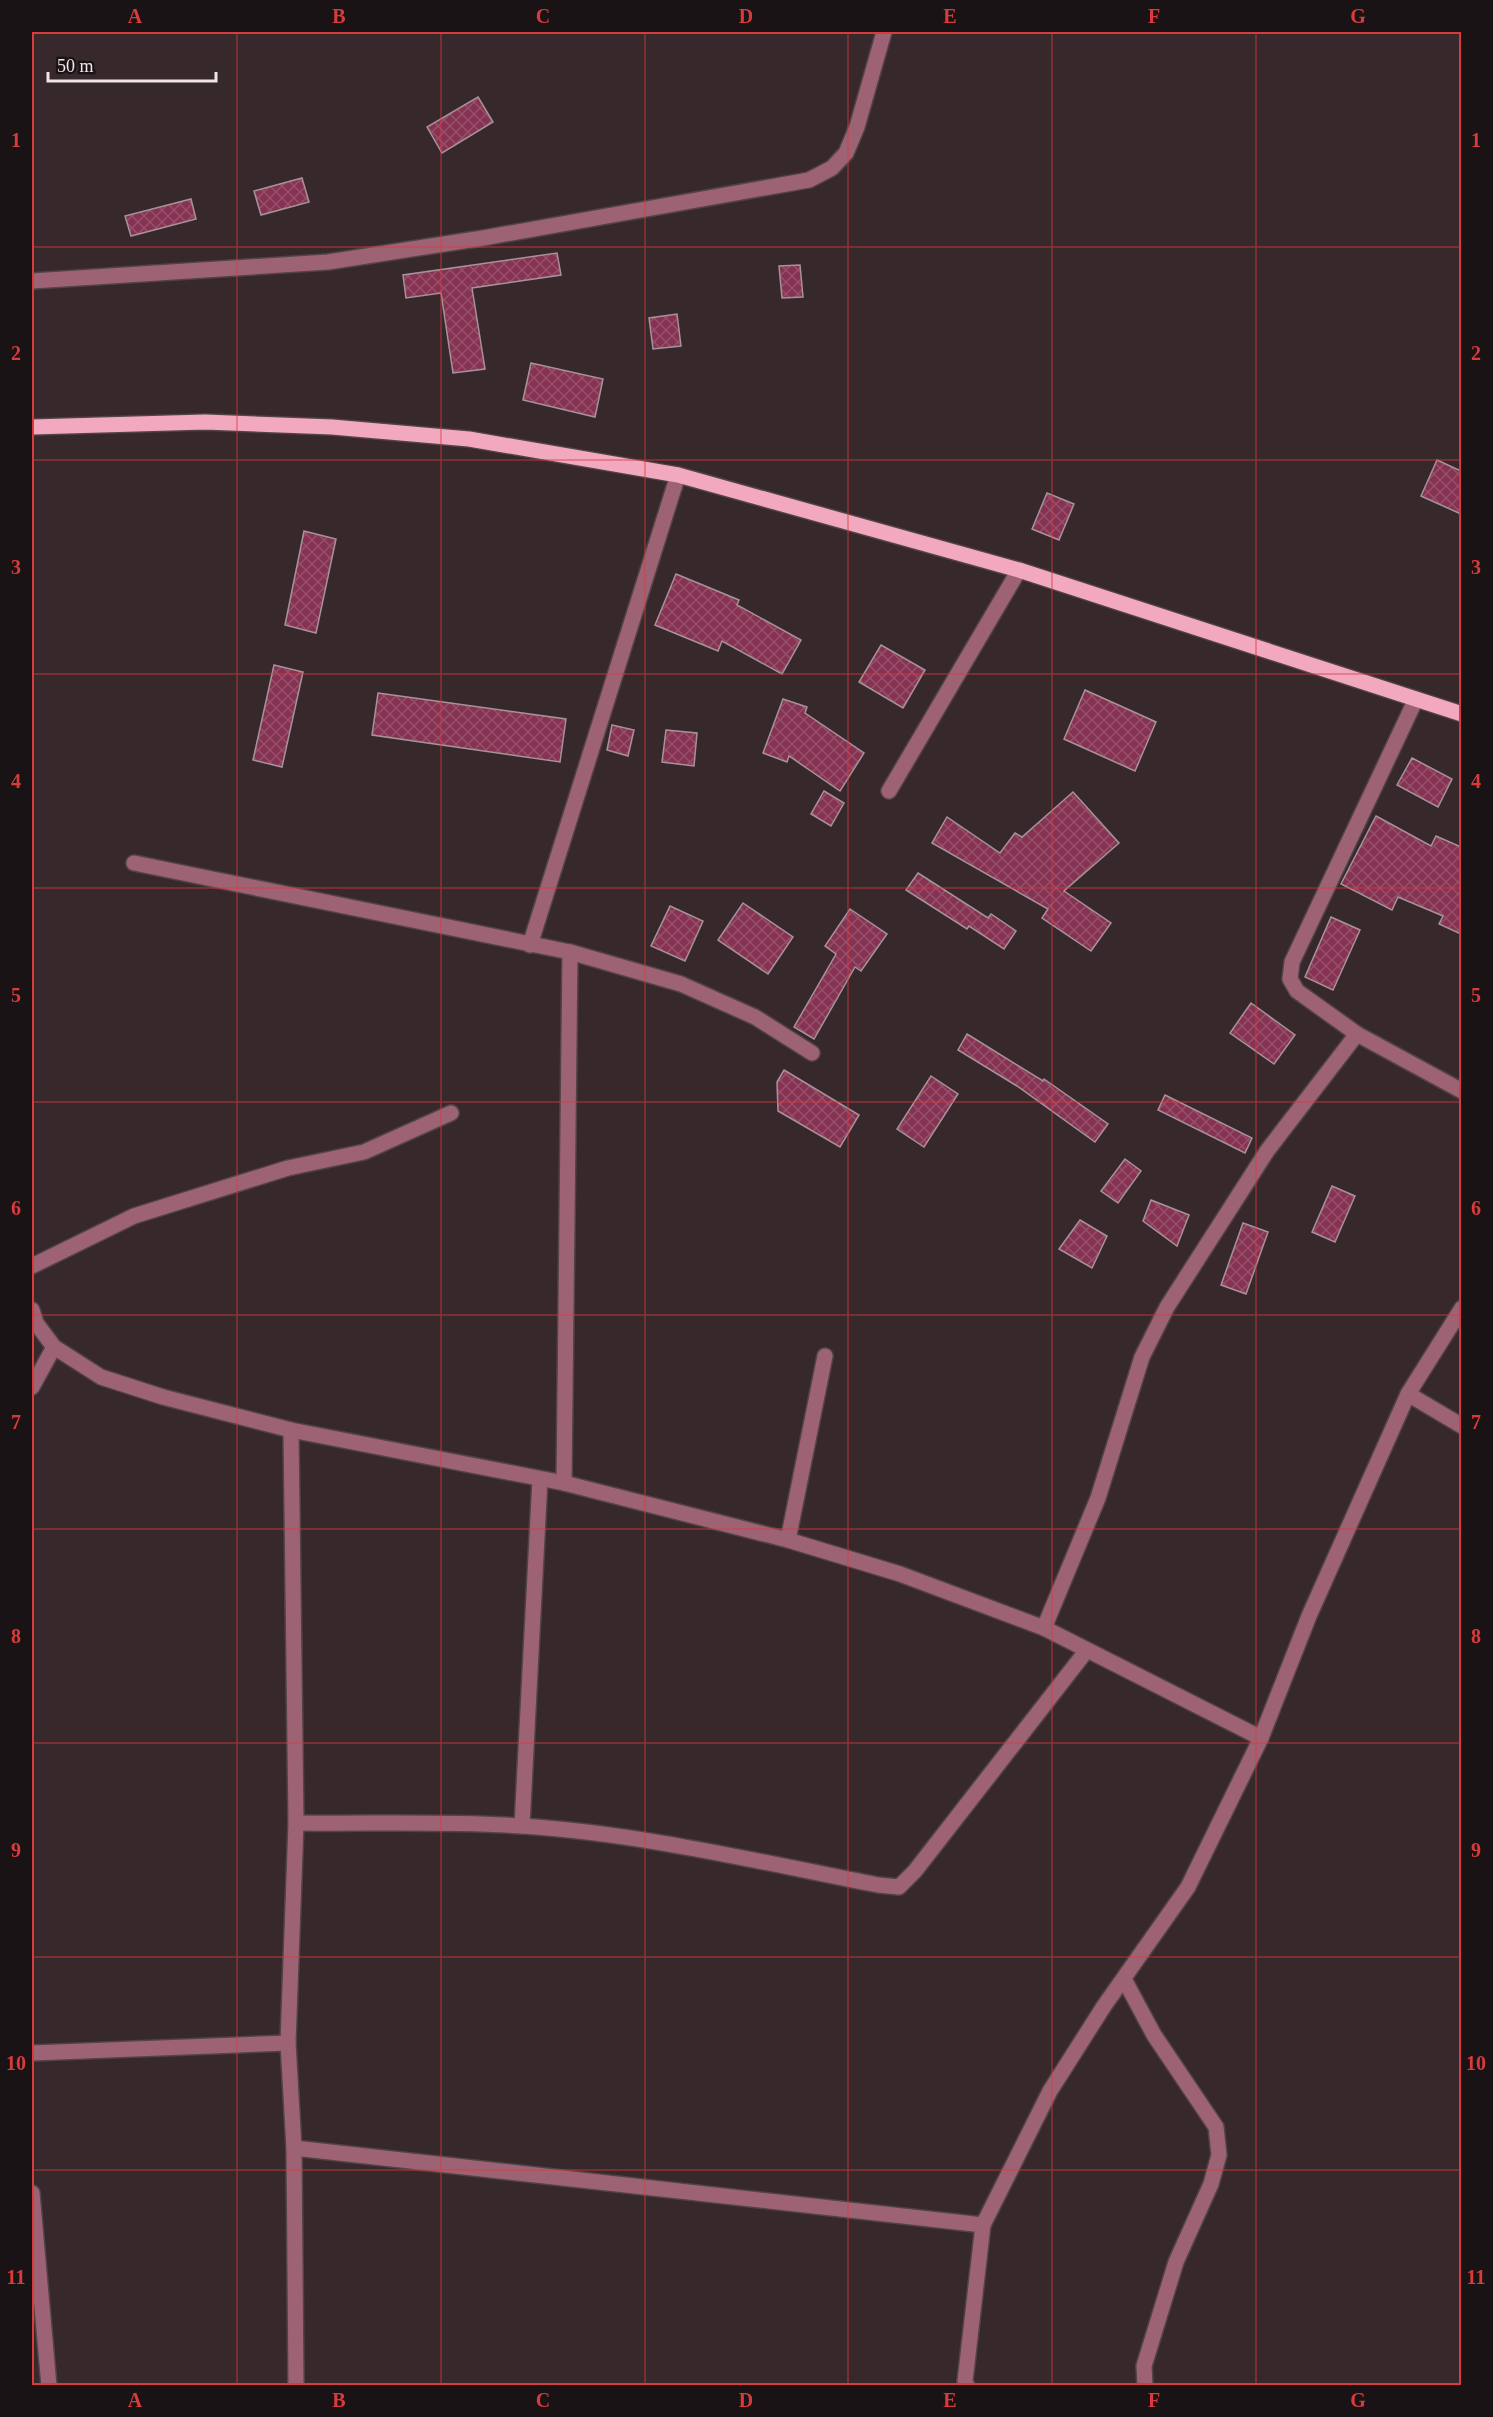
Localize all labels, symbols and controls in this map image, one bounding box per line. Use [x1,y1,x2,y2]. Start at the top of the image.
text: A [128,5,143,27]
text: B [332,5,346,27]
text: C [536,5,550,27]
text: D [739,5,753,27]
text: E [943,5,957,27]
text: F [1148,5,1160,27]
text: G [1350,5,1366,27]
scale bar [48,45,216,83]
text: 50 m [57,56,94,76]
text: 1 [11,129,21,151]
text: 1 [1471,129,1481,151]
text: 2 [11,342,21,364]
text: 2 [1471,342,1481,364]
text: 3 [11,556,21,578]
text: 3 [1471,556,1481,578]
text: 4 [11,770,21,792]
text: 4 [1471,770,1481,792]
text: 5 [11,984,21,1006]
text: 5 [1471,984,1481,1006]
text: 6 [11,1197,21,1219]
text: 6 [1471,1197,1481,1219]
text: 7 [11,1411,21,1433]
text: 7 [1471,1411,1481,1433]
text: 8 [11,1625,21,1647]
text: 8 [1471,1625,1481,1647]
text: 9 [11,1839,21,1861]
text: 9 [1471,1839,1481,1861]
text: 10 [6,2052,26,2074]
text: 10 [1466,2052,1486,2074]
text: 11 [7,2266,25,2288]
text: 11 [1467,2266,1485,2288]
text: A [128,2389,143,2411]
text: B [332,2389,346,2411]
text: C [536,2389,550,2411]
text: D [739,2389,753,2411]
text: E [943,2389,957,2411]
text: F [1148,2389,1160,2411]
text: G [1350,2389,1366,2411]

